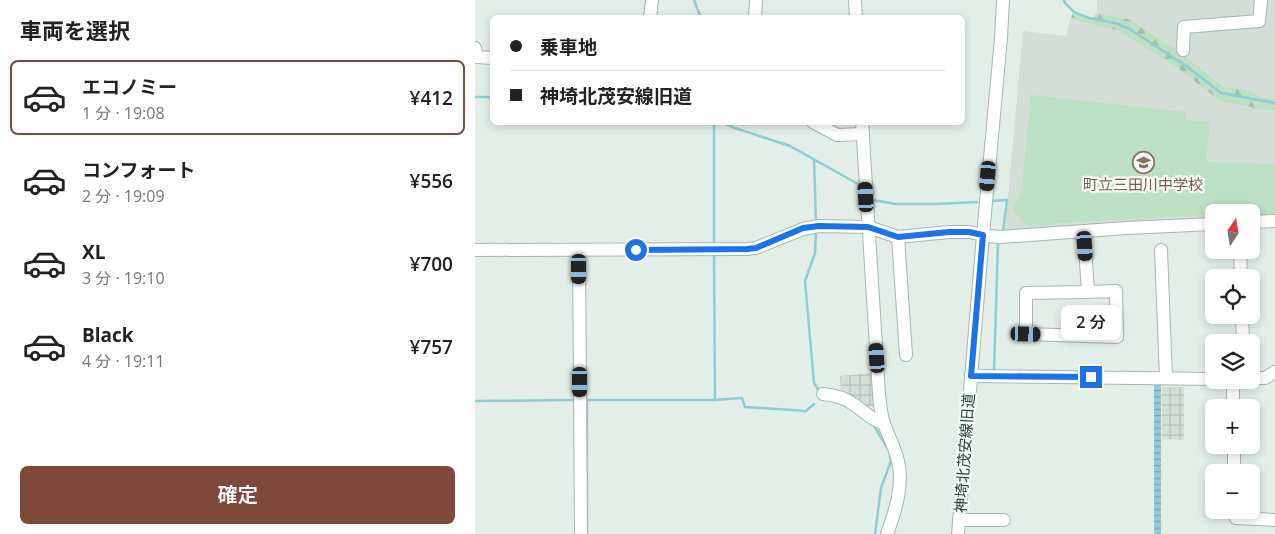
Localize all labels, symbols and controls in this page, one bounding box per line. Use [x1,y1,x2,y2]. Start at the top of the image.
text: 車両を選択 [20,15,130,45]
text: 乗車地 [540,34,597,60]
text: エコノミー [82,74,177,100]
icon: car [22,75,67,120]
text: 神埼北茂安線旧道 [540,83,692,109]
text: ¥412 [410,85,453,111]
text: 1 分 · 19:08 [82,102,165,124]
school or university icon: 町立三田川中学校 [1131,150,1155,174]
text: コンフォート [82,157,195,183]
icon: car [22,158,67,203]
car [979,160,996,192]
text: ¥556 [410,168,453,194]
place label: 町立三田川中学校 [1083,174,1203,194]
car [857,182,874,212]
text: 2 分 · 19:09 [82,185,165,207]
north arrow [1205,204,1260,259]
map controls [1205,204,1260,519]
car [1076,231,1093,261]
text: XL [82,239,105,265]
route start [625,239,647,261]
icon: car [22,241,67,286]
text: ¥700 [410,251,453,277]
car [571,254,586,284]
text: 3 分 · 19:10 [82,267,165,289]
button: locate [1205,269,1260,324]
callout: 2 分 [1061,304,1121,340]
text: 2 分 [1076,311,1106,333]
text: Black [82,322,134,348]
icon: car [22,324,67,369]
car [1010,326,1041,342]
text: ¥757 [410,334,453,360]
button: layers [1205,334,1260,389]
car [868,343,885,373]
text: 4 分 · 19:11 [82,350,165,372]
route end [1080,366,1102,388]
car [572,367,587,397]
street label: 神埼北茂安線旧道 [950,392,978,513]
button: + [1205,399,1260,454]
button: − [1205,464,1260,519]
button: 確定 [20,466,455,524]

